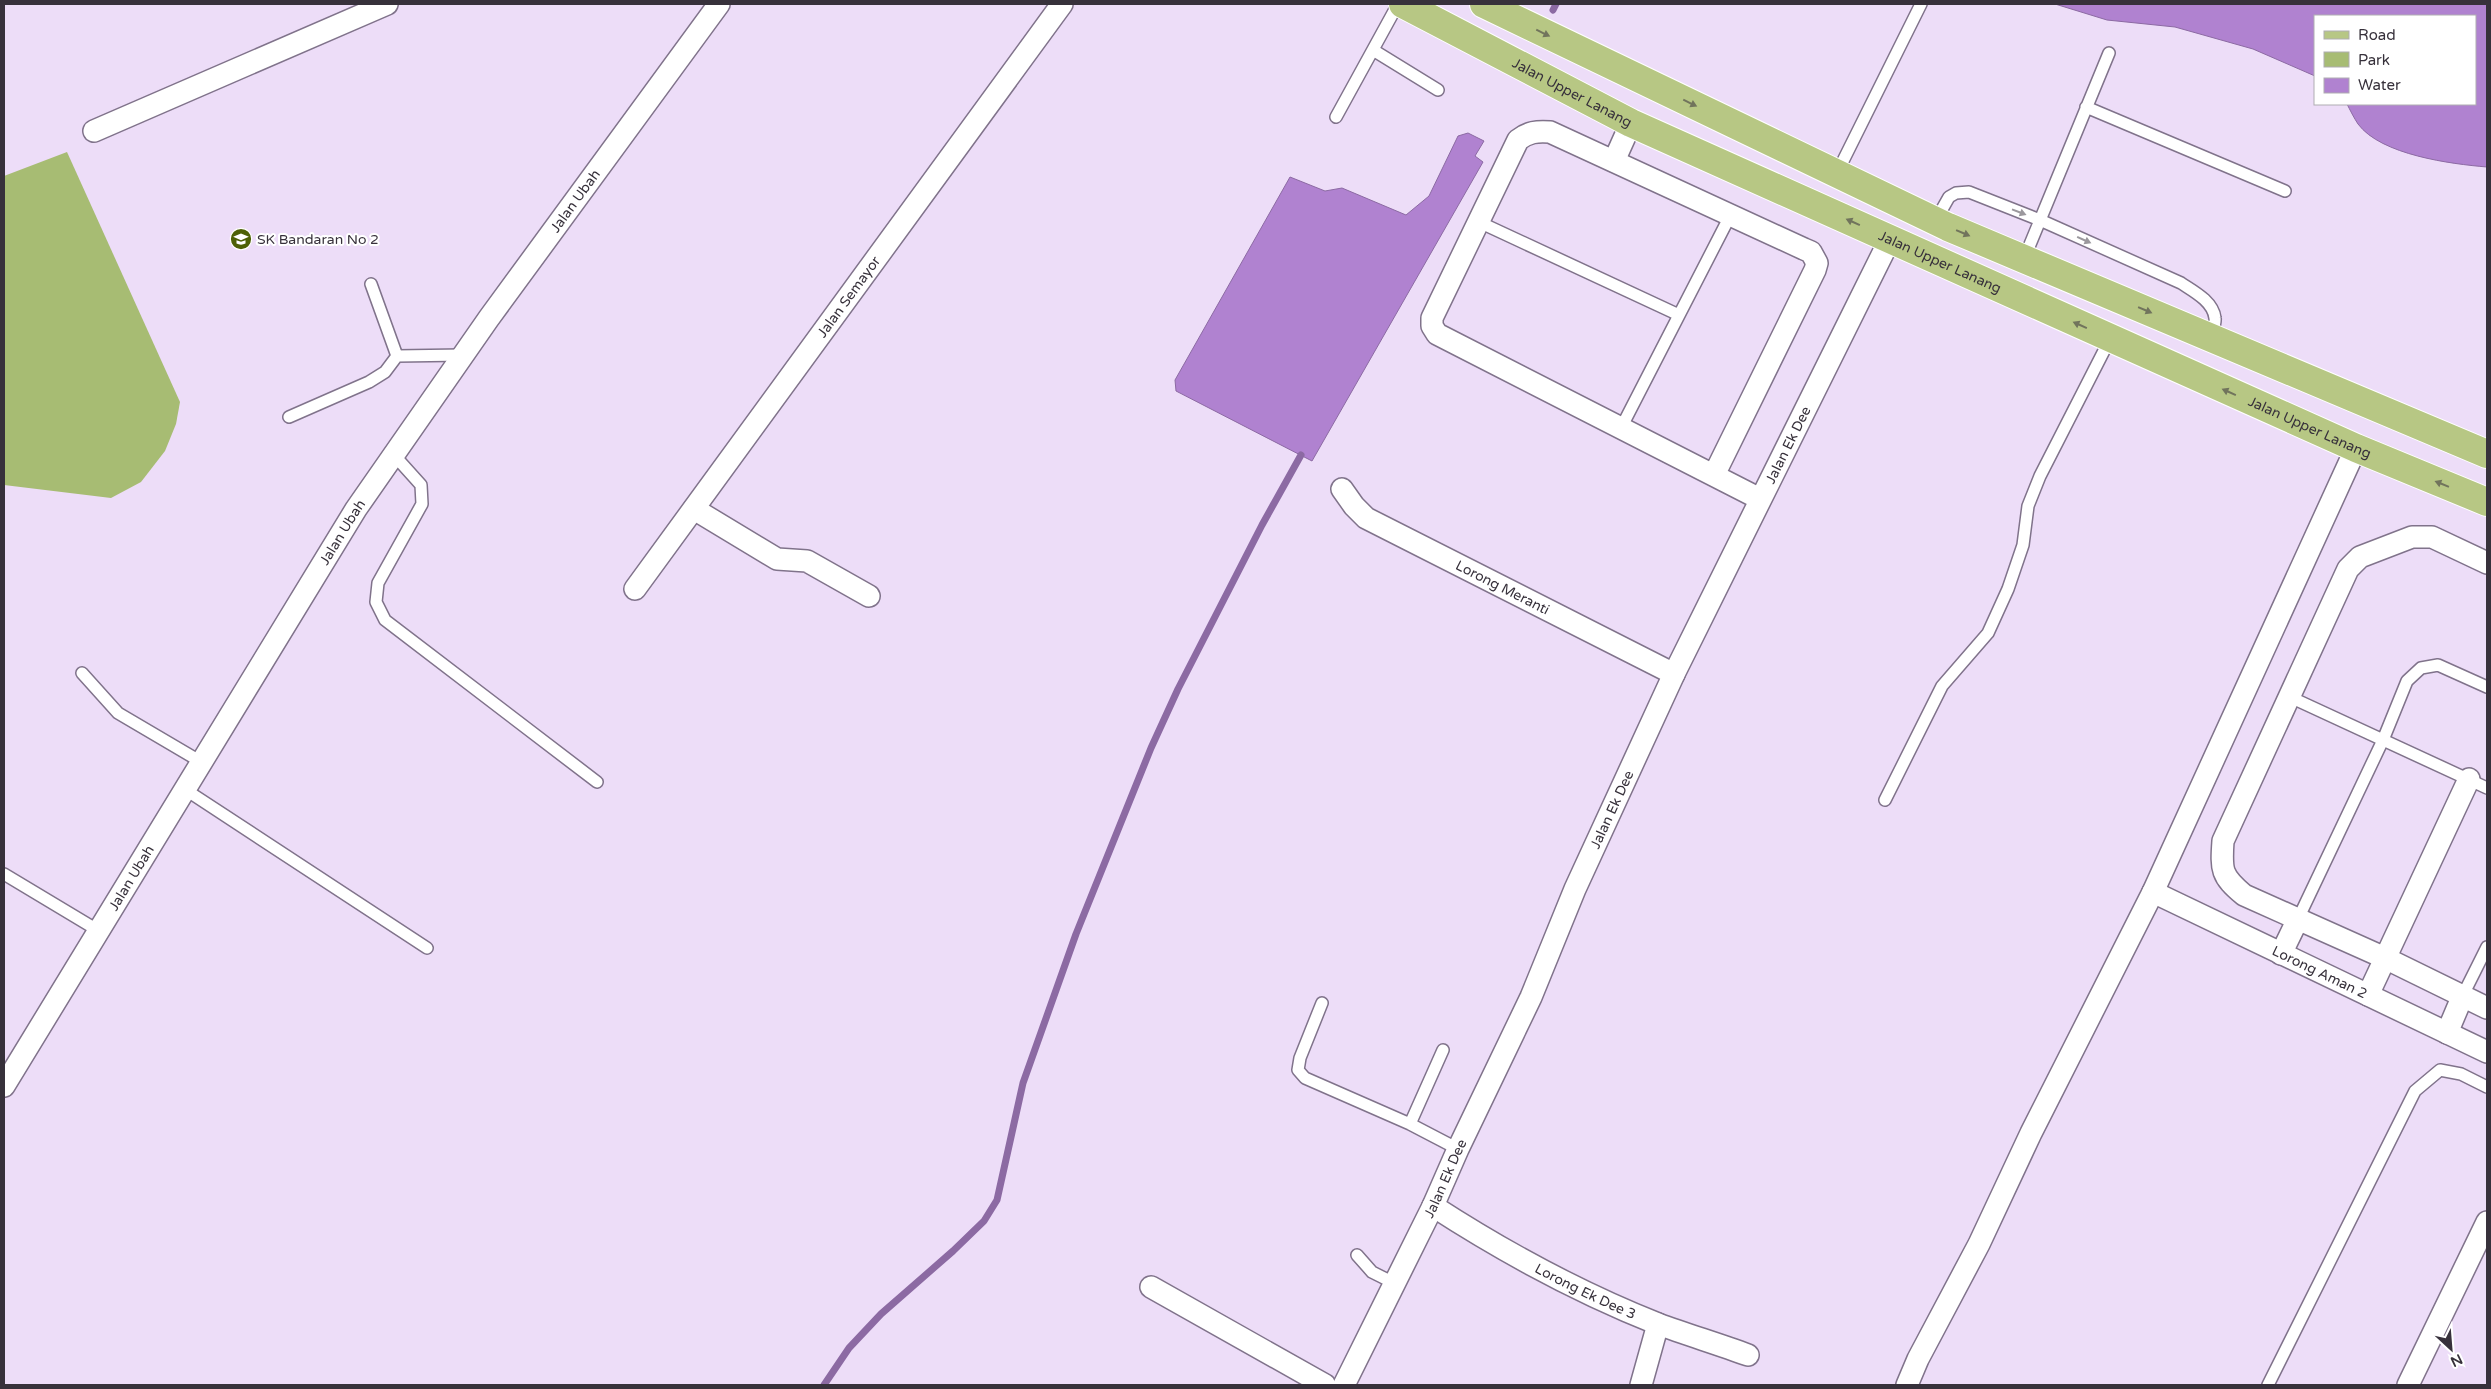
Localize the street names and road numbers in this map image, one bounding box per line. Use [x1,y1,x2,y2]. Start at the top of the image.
street label: Jalan Upper Lanang [1509,55,1635,131]
street label: Jalan Ubah [547,166,604,236]
street label: Jalan Upper Lanang [1876,227,2004,297]
street label: Jalan Semayor [814,252,884,341]
street label: Jalan Upper Lanang [2246,393,2374,462]
street label: Jalan Ek Dee [1762,403,1815,487]
street label: Jalan Ubah [316,496,369,568]
street label: Lorong Meranti [1453,557,1552,619]
street label: Jalan Ek Dee [1587,768,1637,851]
street label: Jalan Ubah [105,842,158,914]
street label: Lorong Aman 2 [2269,942,2370,1002]
street label: Jalan Ek Dee [1420,1136,1470,1221]
street label: Lorong Ek Dee 3 [1532,1260,1639,1323]

